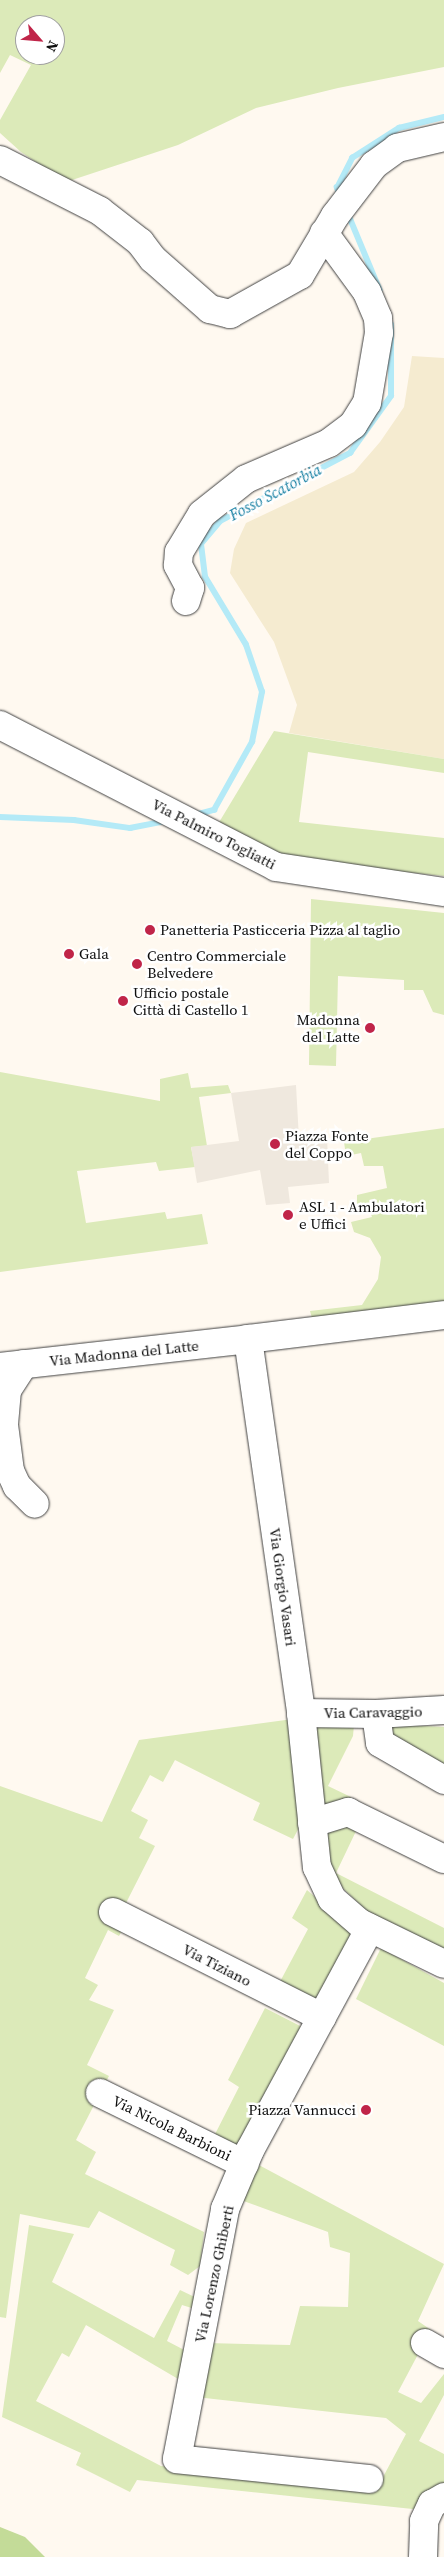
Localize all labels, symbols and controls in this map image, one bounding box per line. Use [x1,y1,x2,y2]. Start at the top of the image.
north arrow [15,15,65,65]
text: N [41,37,64,55]
water label: Fosso Scatorbia [225,460,325,524]
street label: Via Palmiro Togliatti [149,795,279,873]
place label: Panetteria Pasticceria Pizza al taglio [160,921,400,939]
marker: Panetteria Pasticceria Pizza al taglio [144,924,156,936]
place label: Gala [79,945,109,963]
place label: Centro Commerciale Belvedere [147,946,286,981]
marker: Gala [63,948,75,960]
marker: Centro Commerciale Belvedere [131,958,143,970]
place label: Ufficio postale Città di Castello 1 [133,983,249,1018]
marker: Ufficio postale Città di Castello 1 [117,995,129,1007]
place label: Madonna del Latte [297,1010,360,1045]
marker: Madonna del Latte [364,1022,376,1034]
place label: Piazza Fonte del Coppo [285,1126,369,1161]
marker: Piazza Fonte del Coppo [269,1138,281,1150]
place label: ASL 1 - Ambulatori e Uffici [299,1197,425,1232]
marker: ASL 1 - Ambulatori e Uffici [281,1208,295,1222]
street label: Via Madonna del Latte [48,1336,200,1370]
street label: Via Giorgio Vasari [266,1526,300,1648]
street label: Via Caravaggio [323,1702,423,1722]
street label: Via Tiziano [180,1940,254,1990]
street label: Via Nicola Barbioni [110,2091,234,2165]
place label: Piazza Vannucci [248,2101,356,2119]
marker: Piazza Vannucci [360,2104,372,2116]
street label: Via Lorenzo Ghiberti [191,2204,237,2344]

